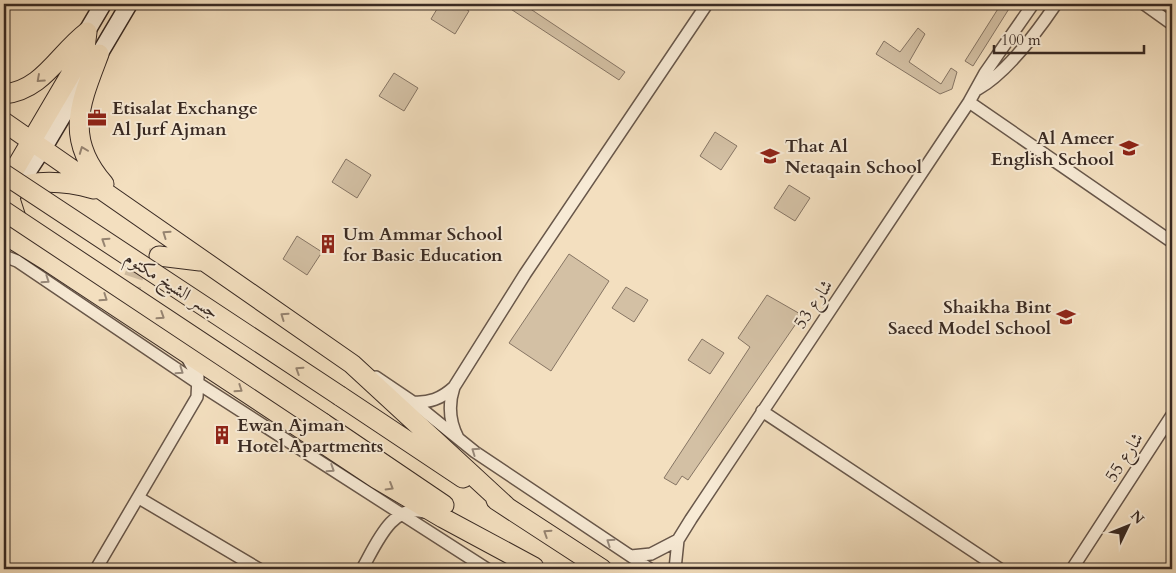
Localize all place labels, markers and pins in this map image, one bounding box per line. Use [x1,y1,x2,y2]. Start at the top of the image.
place label: Etisalat Exchange Al Jurf Ajman [112,96,258,142]
office icon: Etisalat Exchange Al Jurf Ajman [86,107,108,129]
place label: Al Ameer English School [991,126,1115,172]
place label: That Al Netaqain School [785,134,922,180]
school or university icon: Al Ameer English School [1118,137,1140,159]
school or university icon: That Al Netaqain School [759,145,781,167]
place label: Um Ammar School for Basic Education [343,222,503,268]
building icon: Um Ammar School for Basic Education [317,233,339,255]
place label: Shaikha Bint Saeed Model School [888,295,1052,341]
school or university icon: Shaikha Bint Saeed Model School [1055,306,1077,328]
place label: Ewan Ajman Hotel Apartments [237,413,383,459]
building icon: Ewan Ajman Hotel Apartments [211,424,233,446]

